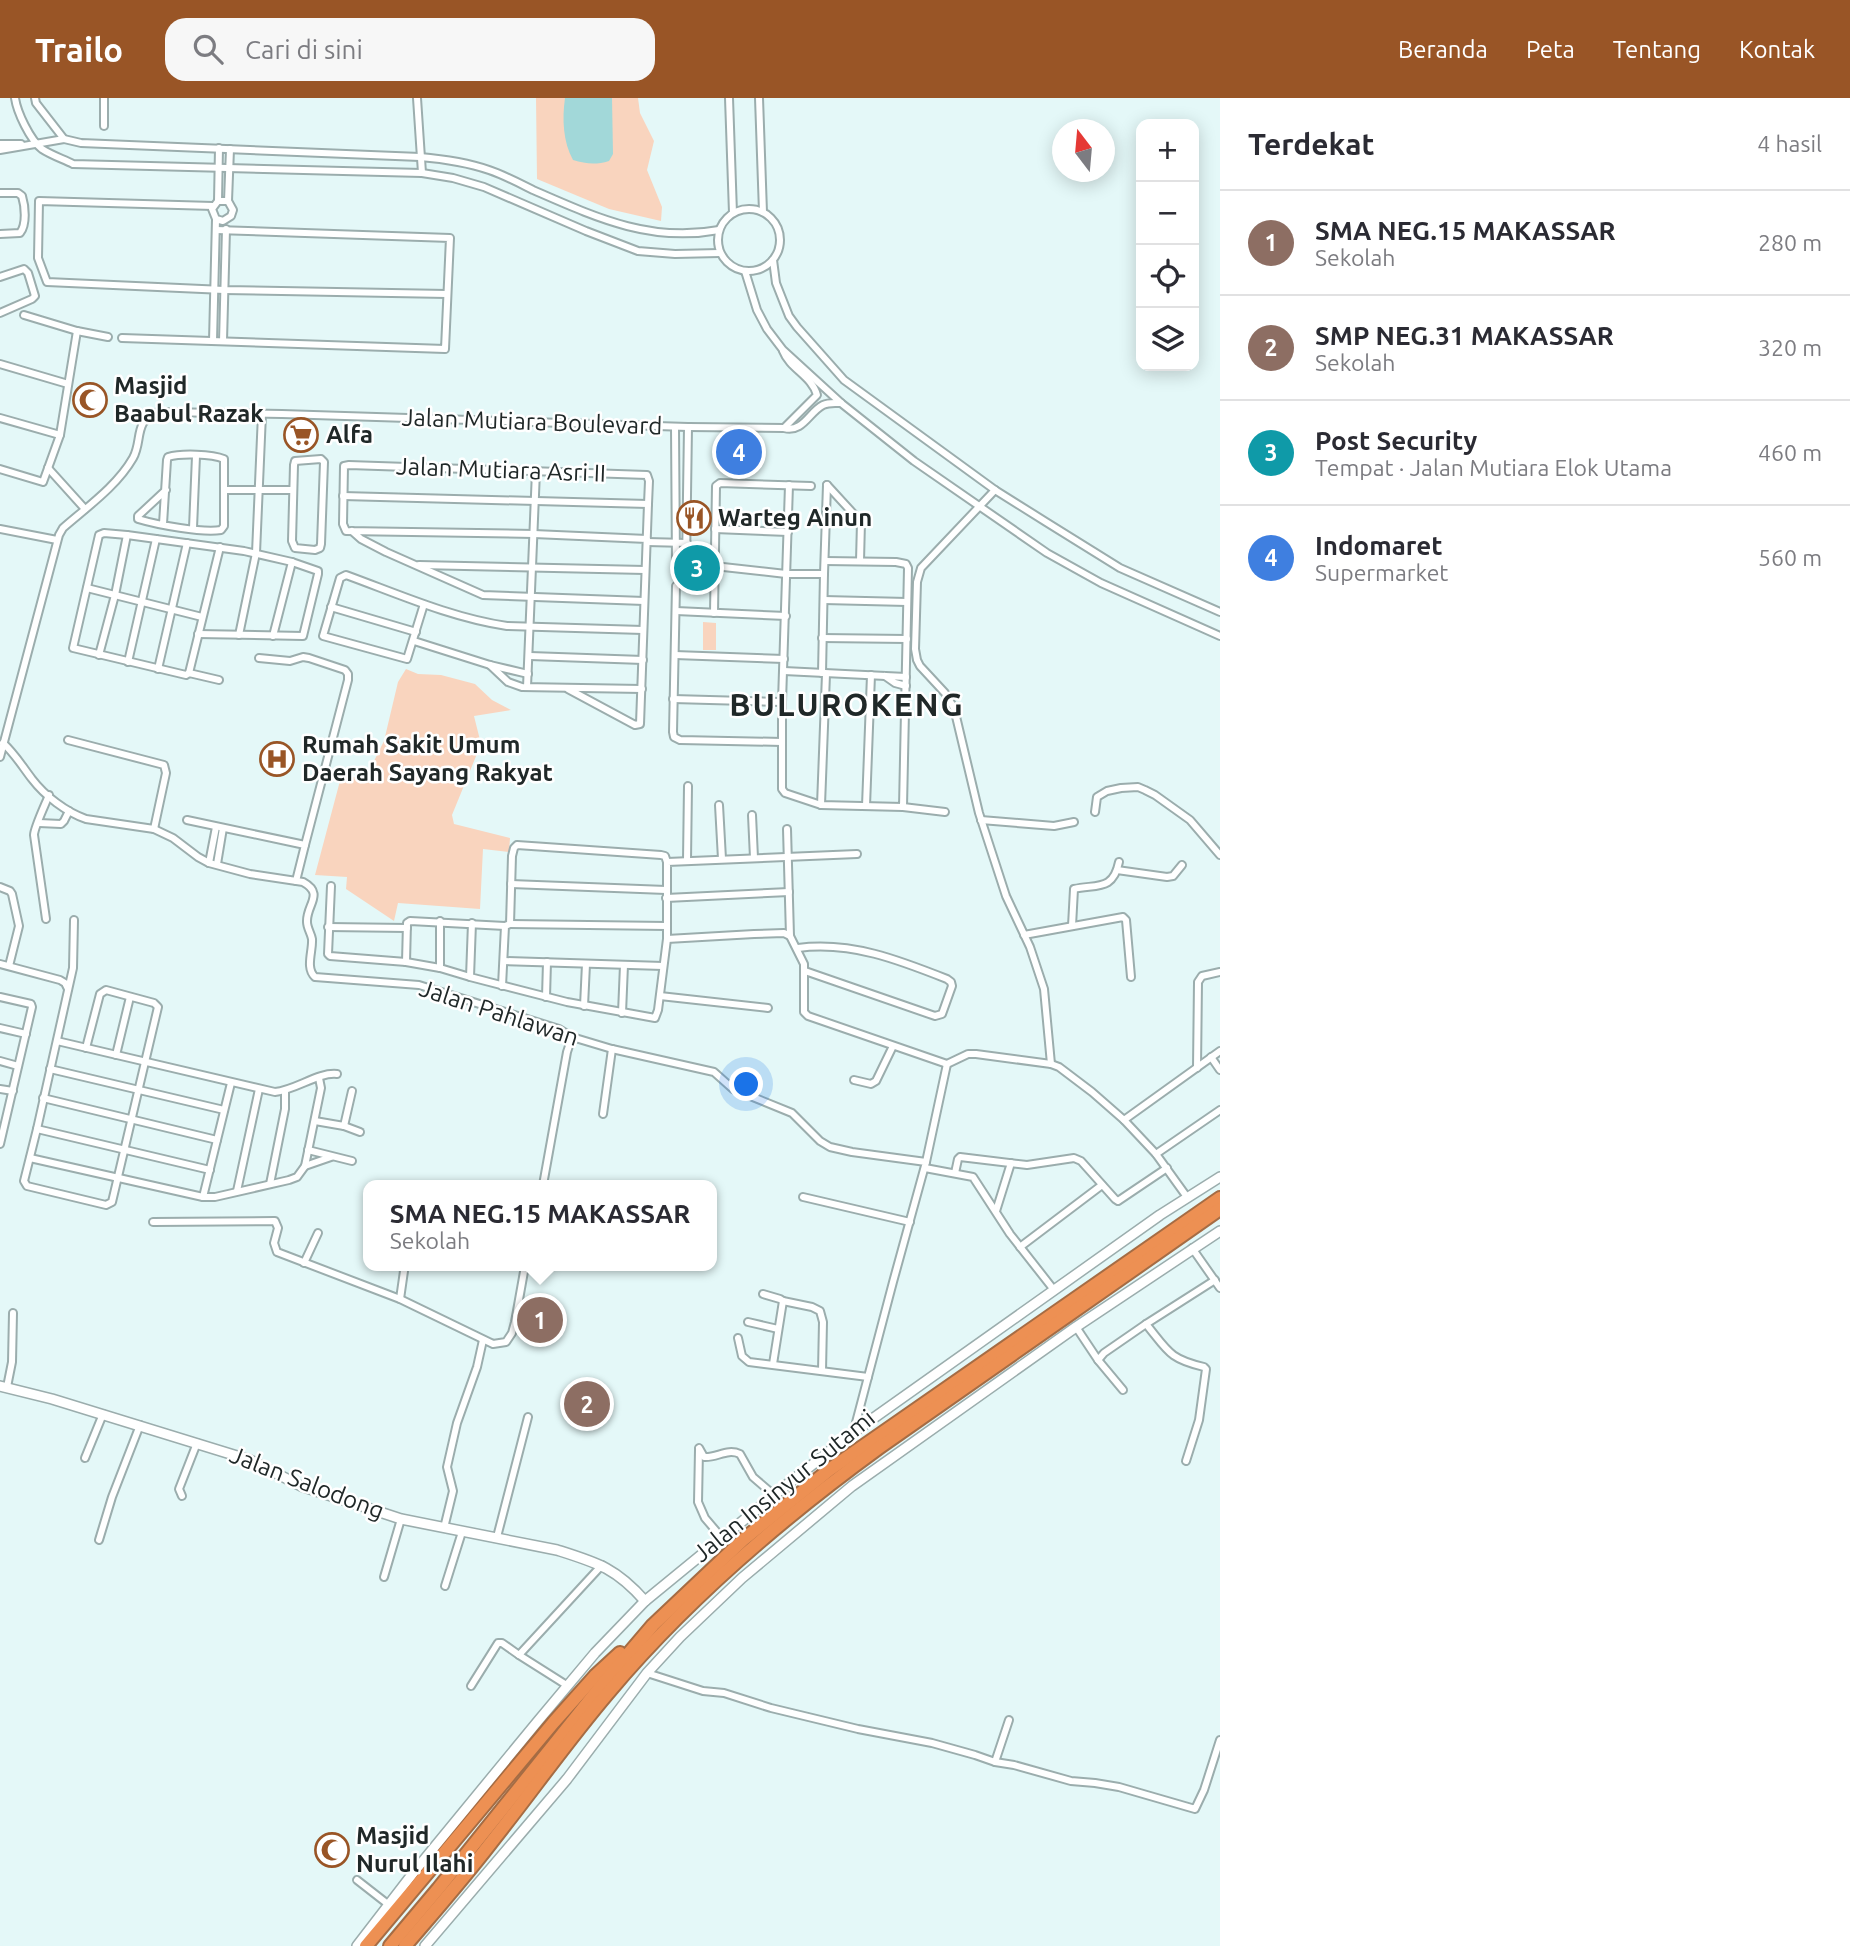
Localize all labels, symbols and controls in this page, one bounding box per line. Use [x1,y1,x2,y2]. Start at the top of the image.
search box [165,18,655,81]
icon: search [189,30,227,68]
text: Trailo [35,31,123,68]
text: Cari di sini [245,35,363,64]
text: Beranda [1398,36,1488,63]
text: Peta [1526,36,1575,63]
text: Tentang [1613,36,1701,63]
text: Kontak [1739,36,1815,63]
north arrow [1052,119,1115,182]
map controls [1136,119,1199,371]
button: + [1136,119,1199,182]
text: Terdekat [1248,127,1374,161]
text: 4 hasil [1757,131,1822,156]
button: − [1136,182,1199,245]
text: SMA NEG.15 MAKASSAR [1315,216,1616,245]
text: 1 [1265,230,1277,255]
text: 280 m [1758,230,1822,255]
button: locate [1136,245,1199,308]
text: Sekolah [1315,245,1395,270]
button: layers [1136,308,1199,371]
text: SMP NEG.31 MAKASSAR [1315,321,1614,350]
text: 2 [1265,335,1277,360]
text: 320 m [1758,335,1822,360]
text: Sekolah [1315,350,1395,375]
place label: Masjid Baabul Razak [114,372,264,427]
mosque icon: Masjid Baabul Razak [71,381,109,419]
street label: Jalan Mutiara Boulevard [401,403,663,440]
supermarket icon: Alfa [282,416,320,454]
place label: Alfa [326,421,373,448]
pin: 4 [716,426,762,478]
text: Post Security [1315,426,1477,455]
text: 3 [1265,440,1277,465]
text: 460 m [1758,440,1822,465]
street label: Jalan Mutiara Asri II [396,452,606,487]
text: Tempat · Jalan Mutiara Elok Utama [1315,455,1672,480]
restaurant icon: Warteg Ainun [675,499,713,537]
place label: Warteg Ainun [718,504,872,531]
text: Indomaret [1315,531,1442,560]
pin: 3 [674,542,720,594]
text: 4 [1265,545,1277,570]
text: 560 m [1758,545,1822,570]
text: Supermarket [1315,560,1448,585]
district label: BULUROKENG [729,686,965,722]
place label: Rumah Sakit Umum Daerah Sayang Rakyat [302,731,553,786]
hospital icon: Rumah Sakit Umum Daerah Sayang Rakyat [258,740,296,778]
street label: Jalan Pahlawan [416,974,582,1051]
your location [729,1067,763,1101]
popup [363,1180,717,1271]
text: SMA NEG.15 MAKASSAR [390,1199,690,1228]
text: Sekolah [390,1228,470,1253]
pin: 1 [517,1294,563,1346]
pin: 2 [564,1378,610,1430]
street label: Jalan Insinyur Sutami [687,1404,880,1567]
street label: Jalan Salodong [226,1441,388,1524]
place label: Masjid Nurul Ilahi [356,1822,473,1877]
mosque icon: Masjid Nurul Ilahi [313,1831,351,1869]

